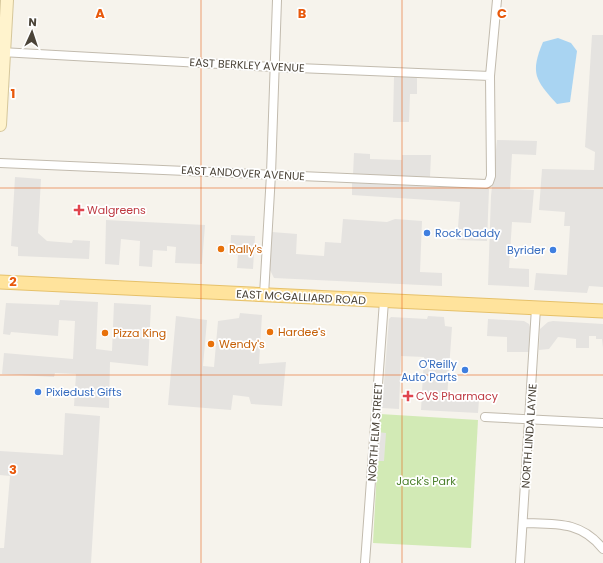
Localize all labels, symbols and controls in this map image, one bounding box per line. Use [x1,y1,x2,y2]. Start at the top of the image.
text: A [95,4,105,23]
text: B [298,4,307,23]
text: C [497,4,507,23]
north arrow [12,12,52,52]
text: N [28,14,37,30]
street label: EAST BERKLEY AVENUE [189,54,305,76]
text: 1 [11,84,15,103]
street label: EAST ANDOVER AVENUE [181,162,305,184]
place label: Walgreens [87,202,146,218]
marker: Walgreens [74,205,84,215]
place label: Rock Daddy [435,225,501,241]
marker: Rock Daddy [422,228,432,238]
place label: Rally's [229,241,262,257]
place label: Byrider [507,242,545,258]
marker: Rally's [216,244,226,254]
marker: Byrider [548,245,558,255]
text: 2 [9,272,17,291]
street label: EAST MCGALLIARD ROAD [236,286,366,308]
place label: Hardee's [278,324,326,340]
place label: Pizza King [113,325,166,341]
marker: Hardee's [265,327,275,337]
marker: Pizza King [100,328,110,338]
place label: Wendy's [219,336,265,352]
marker: Wendy's [206,339,216,349]
place label: O'Reilly Auto Parts [401,356,458,385]
marker: O'Reilly Auto Parts [460,365,470,375]
street label: NORTH ELM STREET [364,382,386,482]
street label: NORTH LINDA LAYNE [517,383,541,489]
place label: Pixiedust Gifts [46,384,122,400]
marker: Pixiedust Gifts [33,387,43,397]
place label: CVS Pharmacy [416,388,499,404]
marker: CVS Pharmacy [403,391,413,401]
text: 3 [9,460,17,479]
park label: Jack's Park [396,473,456,489]

